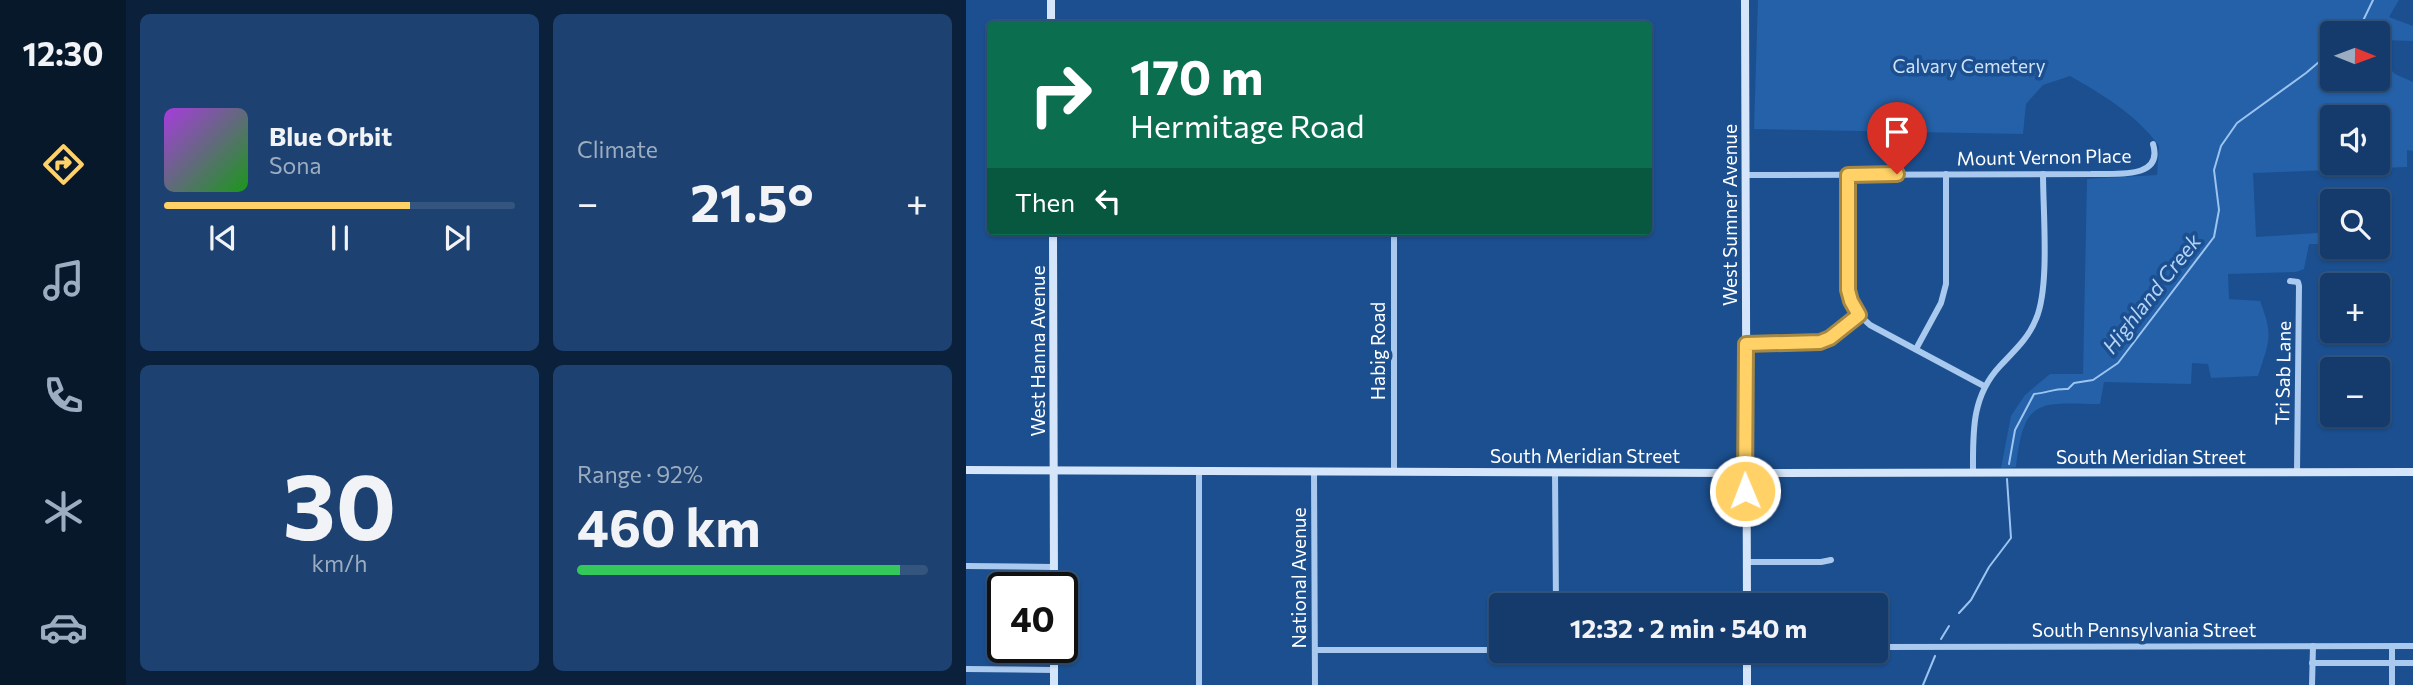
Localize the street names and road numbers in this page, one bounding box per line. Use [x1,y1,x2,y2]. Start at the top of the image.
street label: West Sumner Avenue [1718,124,1741,306]
street label: Mount Vernon Place [1956,143,2131,170]
street label: West Hanna Avenue [1026,266,1049,436]
street label: Habig Road [1366,302,1389,400]
street label: Tri Sab Lane [2270,321,2295,425]
street label: South Meridian Street [1490,444,1680,467]
street label: South Meridian Street [2056,445,2246,468]
street label: National Avenue [1287,508,1310,648]
street label: South Pennsylvania Street [2032,618,2256,641]

